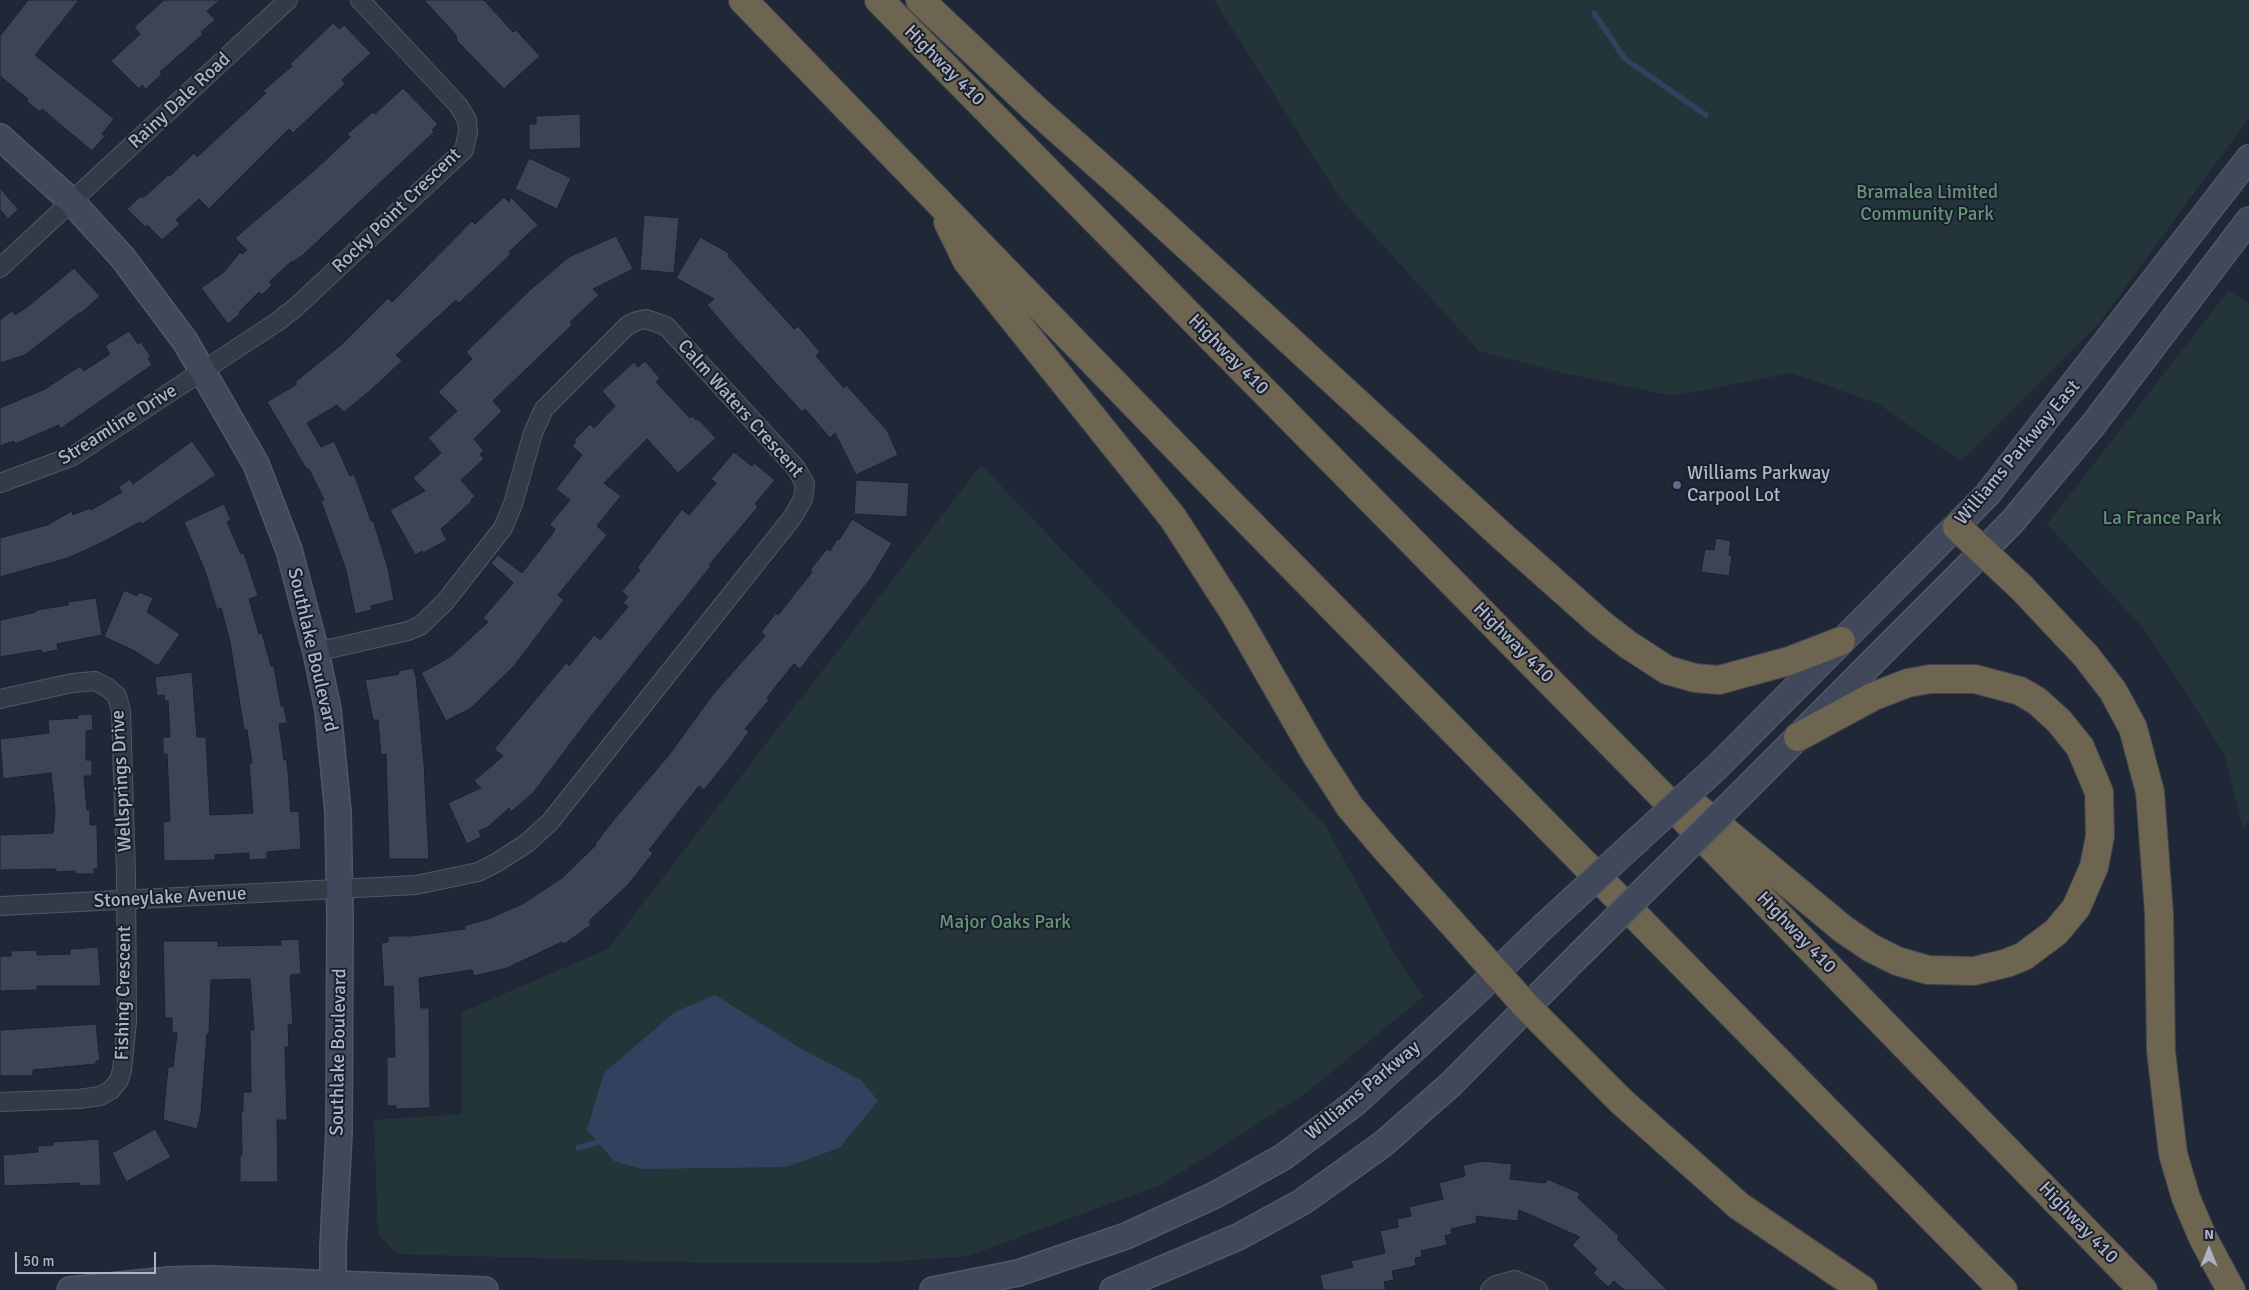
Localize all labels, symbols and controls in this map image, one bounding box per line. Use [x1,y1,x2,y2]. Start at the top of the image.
street label: Highway 410 [899,21,989,111]
street label: Rainy Dale Road [124,48,236,154]
street label: Rocky Point Crescent [328,144,466,278]
park label: Bramalea Limited Community Park [1856,182,1998,226]
street label: Highway 410 [1183,310,1273,400]
street label: Calm Waters Crescent [672,335,808,483]
street label: Williams Parkway East [1951,376,2085,530]
street label: Streamline Drive [55,379,181,471]
place label: Williams Parkway Carpool Lot [1687,463,1830,507]
marker: Williams Parkway Carpool Lot [1671,479,1683,491]
park label: La France Park [2103,508,2221,530]
street label: Southlake Boulevard [282,566,342,734]
street label: Highway 410 [1468,598,1558,688]
street label: Wellsprings Drive [107,709,137,853]
street label: Stoneylake Avenue [93,883,247,913]
street label: Highway 410 [1751,887,1841,979]
park label: Major Oaks Park [939,912,1071,934]
street label: Fishing Crescent [111,925,137,1061]
street label: Southlake Boulevard [326,968,352,1136]
street label: Williams Parkway [1301,1036,1425,1146]
street label: Highway 410 [2033,1177,2123,1269]
north arrow [2184,1225,2234,1275]
text: N [2204,1226,2214,1243]
scale bar [18,1242,159,1274]
text: 50 m [23,1252,54,1270]

